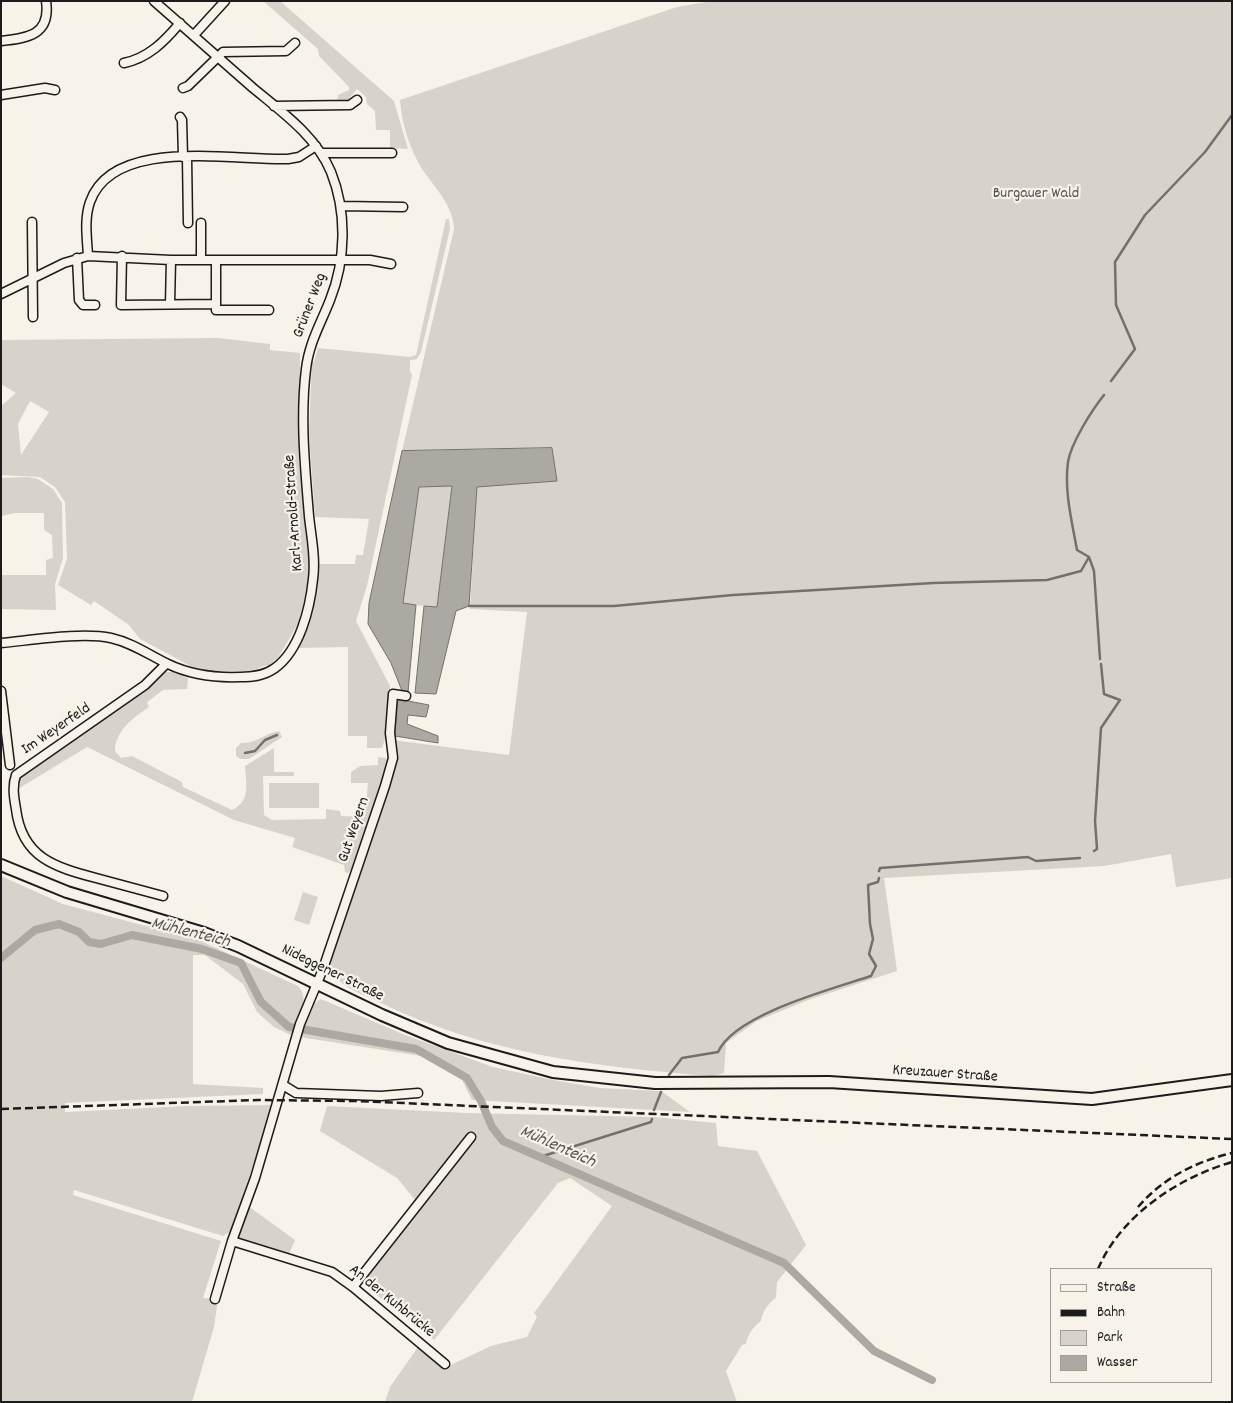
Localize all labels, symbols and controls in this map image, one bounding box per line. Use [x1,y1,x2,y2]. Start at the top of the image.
park label: Burgauer Wald [993,185,1079,205]
street label: Grüner Weg [290,271,332,341]
street label: Karl-Arnold-Straße [281,454,309,572]
street label: Im Weyerfeld [19,700,95,760]
street label: Gut Weyern [335,795,375,865]
water label: Mühlenteich [148,914,232,954]
street label: Nideggener Straße [278,941,386,1007]
street label: Kreuzauer Straße [892,1062,998,1088]
water label: Mühlenteich [516,1122,598,1174]
street label: An der Kuhbrücke [344,1261,438,1343]
legend [1050,1268,1213,1383]
text: Straße [1097,1277,1135,1299]
text: Bahn [1097,1302,1125,1324]
text: Park [1097,1327,1123,1349]
text: Wasser [1097,1352,1137,1374]

